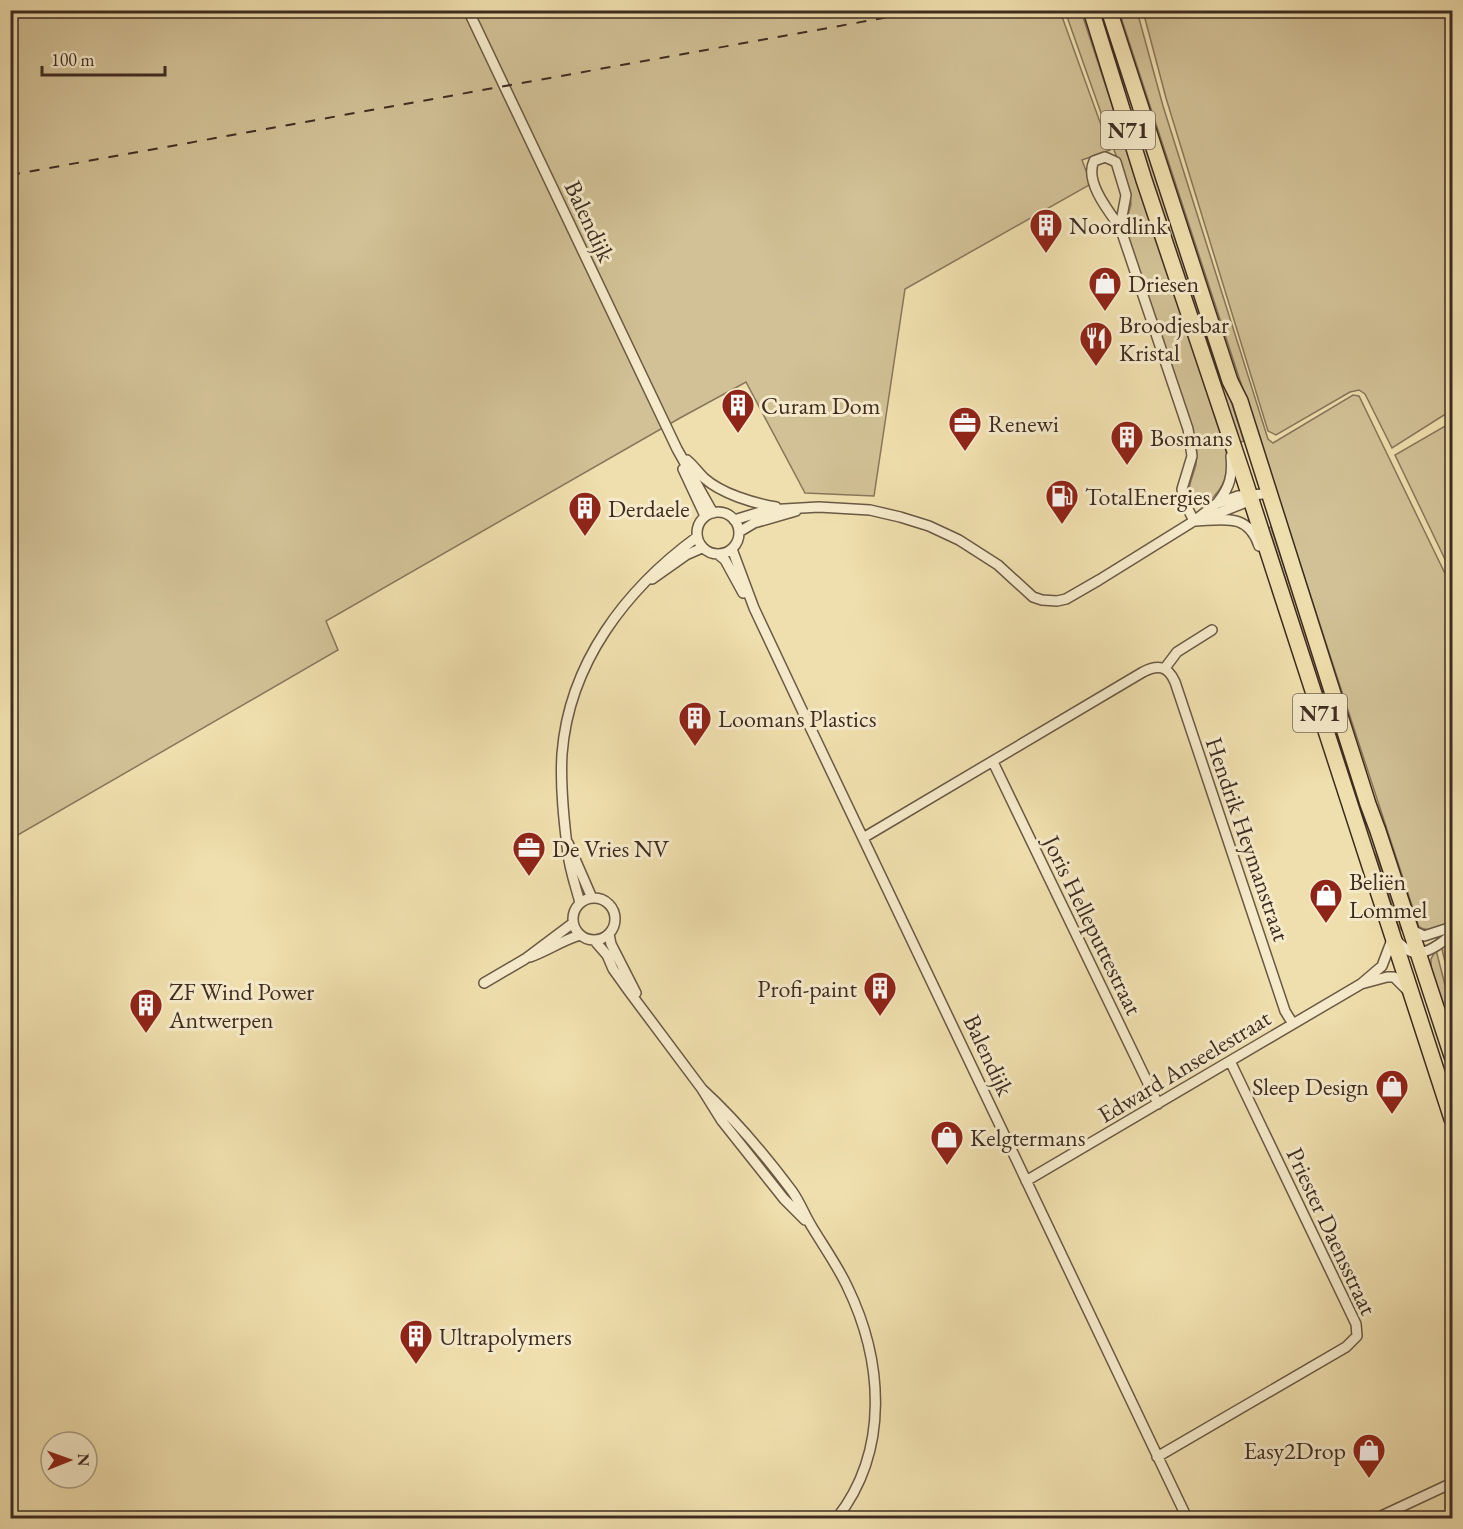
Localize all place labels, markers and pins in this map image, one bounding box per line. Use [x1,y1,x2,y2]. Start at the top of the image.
building icon: Noordlink [1028,207,1064,254]
place label: Noordlink [1069,210,1168,241]
shop icon: Driesen [1087,265,1123,312]
place label: Driesen [1128,268,1199,299]
place label: Broodjesbar Kristal [1119,309,1229,368]
restaurant icon: Broodjesbar Kristal [1078,320,1114,367]
building icon: Curam Dom [720,387,756,434]
place label: Curam Dom [761,390,881,421]
office icon: Renewi [947,405,983,452]
place label: Renewi [988,408,1059,439]
building icon: Bosmans [1109,419,1145,466]
place label: Bosmans [1150,422,1232,453]
fuel station icon: TotalEnergies [1044,478,1080,525]
place label: TotalEnergies [1085,481,1210,512]
building icon: Derdaele [567,490,603,537]
place label: Derdaele [608,493,690,524]
building icon: Loomans Plastics [677,700,713,747]
place label: Loomans Plastics [718,703,877,734]
office icon: De Vries NV [511,830,547,877]
place label: De Vries NV [552,833,670,864]
place label: Beliën Lommel [1349,866,1428,925]
shop icon: Beliën Lommel [1308,877,1344,924]
building icon: Profi-paint [862,970,898,1017]
place label: Profi-paint [757,973,857,1004]
place label: ZF Wind Power Antwerpen [168,976,314,1035]
building icon: ZF Wind Power Antwerpen [128,987,164,1034]
shop icon: Sleep Design [1374,1068,1410,1115]
place label: Sleep Design [1252,1071,1369,1102]
shop icon: Kelgtermans [929,1119,965,1166]
place label: Kelgtermans [970,1122,1086,1153]
building icon: Ultrapolymers [398,1318,434,1365]
place label: Ultrapolymers [439,1321,572,1352]
shop icon: Easy2Drop [1351,1432,1387,1479]
place label: Easy2Drop [1243,1435,1346,1466]

